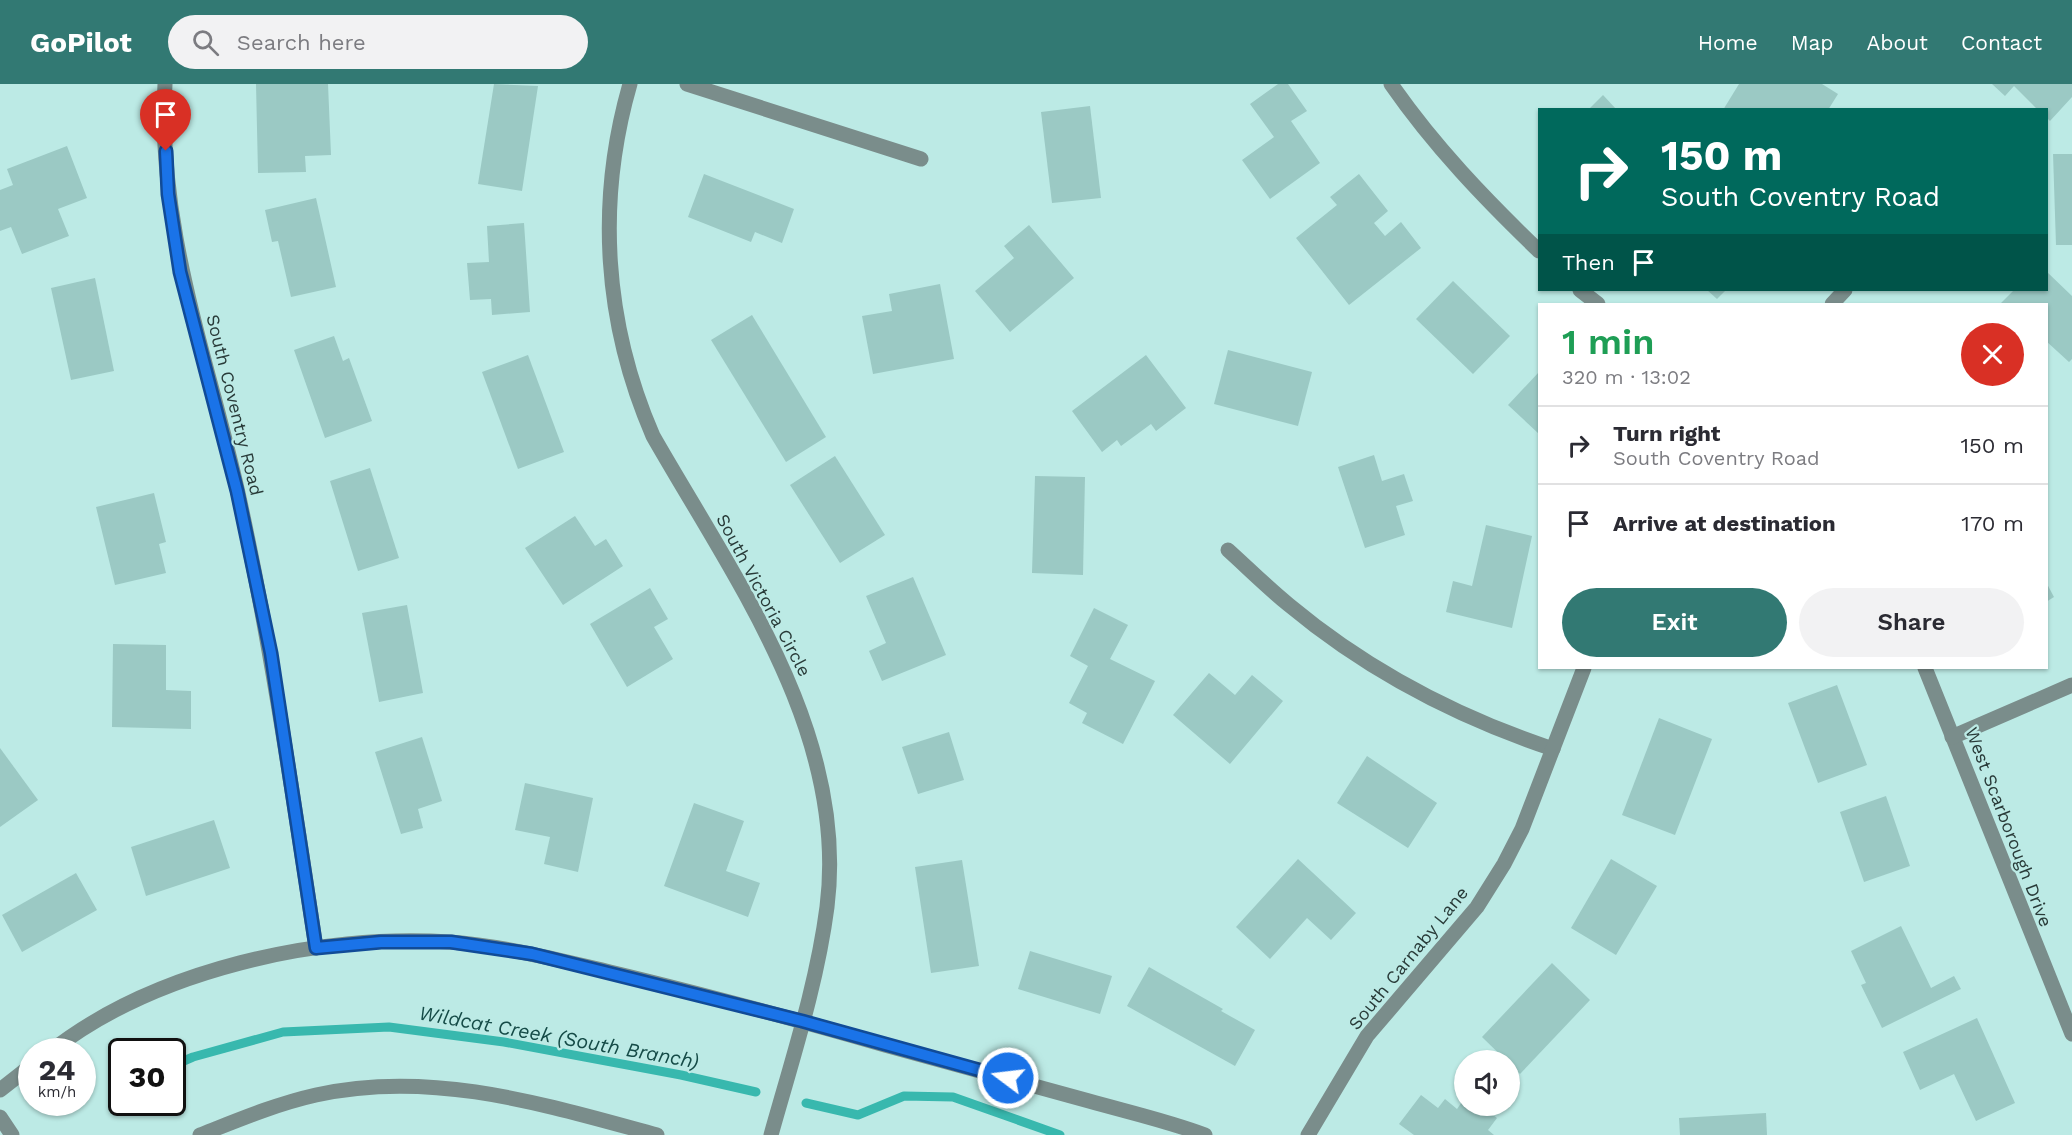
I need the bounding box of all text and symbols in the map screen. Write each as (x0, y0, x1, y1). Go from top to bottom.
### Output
search box (168, 15, 588, 69)
text: GoPilot (30, 26, 132, 59)
icon: search (189, 26, 222, 59)
text: Search here (237, 30, 366, 55)
text: Home (1698, 30, 1758, 55)
text: Map (1791, 30, 1834, 55)
text: About (1867, 30, 1928, 55)
text: Contact (1961, 30, 2042, 55)
pin (140, 89, 191, 151)
icon: arrive (149, 98, 182, 131)
text: 150 m (1661, 131, 1782, 180)
icon: right (1562, 132, 1640, 210)
text: South Coventry Road (1661, 181, 1940, 213)
icon: arrive (1627, 246, 1660, 279)
text: Then (1562, 250, 1615, 275)
street label: South Coventry Road (202, 312, 268, 498)
text: 1 min (1562, 321, 1654, 363)
button: close (1961, 323, 2024, 386)
text: 320 m · 13:02 (1562, 365, 1691, 389)
text: Turn right (1613, 421, 1720, 446)
icon: right (1562, 429, 1595, 462)
text: 150 m (1960, 433, 2024, 458)
text: South Coventry Road (1613, 446, 1820, 470)
icon: arrive (1562, 507, 1595, 540)
street label: South Victoria Circle (712, 510, 816, 680)
text: Arrive at destination (1613, 511, 1836, 536)
text: 170 m (1961, 511, 2024, 536)
button: Exit (1562, 588, 1787, 657)
button: Share (1799, 588, 2024, 657)
street label: West Scarborough Drive (1961, 724, 2057, 930)
street label: South Carnaby Lane (1344, 882, 1472, 1034)
water label: Wildcat Creek (South Branch) (417, 1001, 701, 1073)
speed limit sign: 30 (108, 1038, 186, 1116)
position arrow (976, 1046, 1040, 1110)
map controls (1454, 1050, 1520, 1116)
button: sound (1454, 1050, 1520, 1116)
text: 24 (39, 1052, 75, 1087)
text: km/h (38, 1083, 76, 1101)

